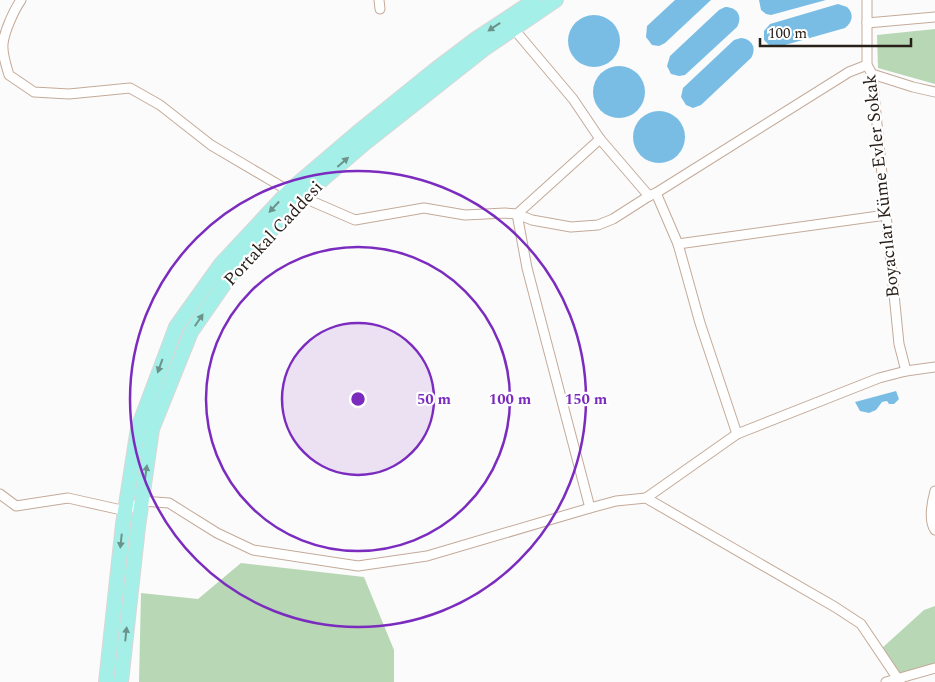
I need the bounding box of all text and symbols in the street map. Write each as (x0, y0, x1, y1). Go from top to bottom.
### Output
scale bar (760, 15, 911, 47)
one-way arrow (487, 22, 501, 32)
text: 100 m (768, 22, 807, 45)
street label: Boyacılar Küme Evler Sokak (856, 73, 907, 299)
one-way arrow (337, 156, 349, 168)
street label: Portakal Caddesi (217, 175, 329, 292)
one-way arrow (268, 201, 280, 213)
one-way arrow (195, 314, 204, 327)
one-way arrow (156, 359, 164, 374)
text: 50 m (417, 388, 452, 411)
text: 100 m (489, 388, 532, 411)
text: 150 m (565, 388, 608, 411)
centre of rings (349, 390, 367, 408)
one-way arrow (142, 464, 150, 480)
one-way arrow (117, 533, 125, 549)
one-way arrow (122, 625, 130, 641)

